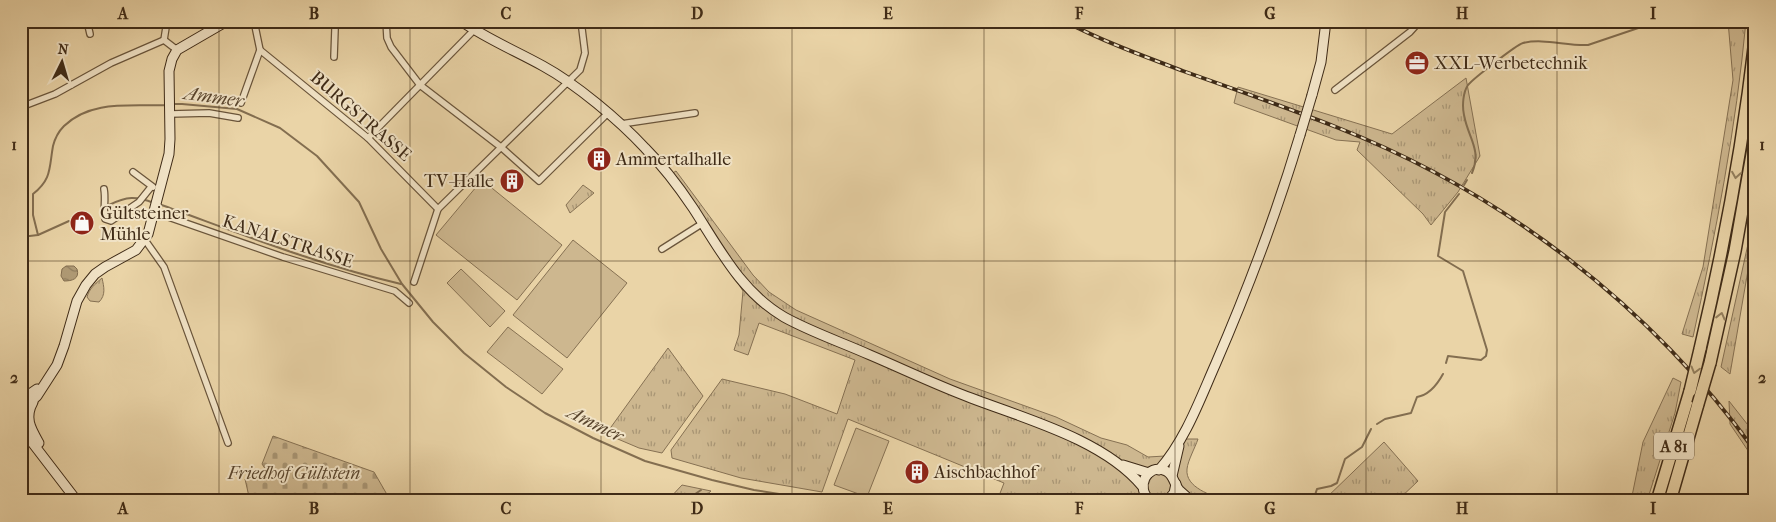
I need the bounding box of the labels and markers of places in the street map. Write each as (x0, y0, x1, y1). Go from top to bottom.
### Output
office icon: XXL-Werbetechnik (1404, 50, 1430, 76)
place label: XXL-Werbetechnik (1434, 53, 1588, 74)
building icon: Ammertalhalle (586, 146, 612, 172)
place label: Ammertalhalle (615, 149, 731, 170)
building icon: TV-Halle (499, 168, 525, 194)
place label: TV-Halle (424, 171, 494, 192)
place label: Gültsteiner Mühle (100, 203, 189, 245)
shop icon: Gültsteiner Mühle (69, 210, 95, 236)
building icon: Aischbachhof (904, 459, 930, 485)
place label: Aischbachhof (933, 462, 1040, 483)

